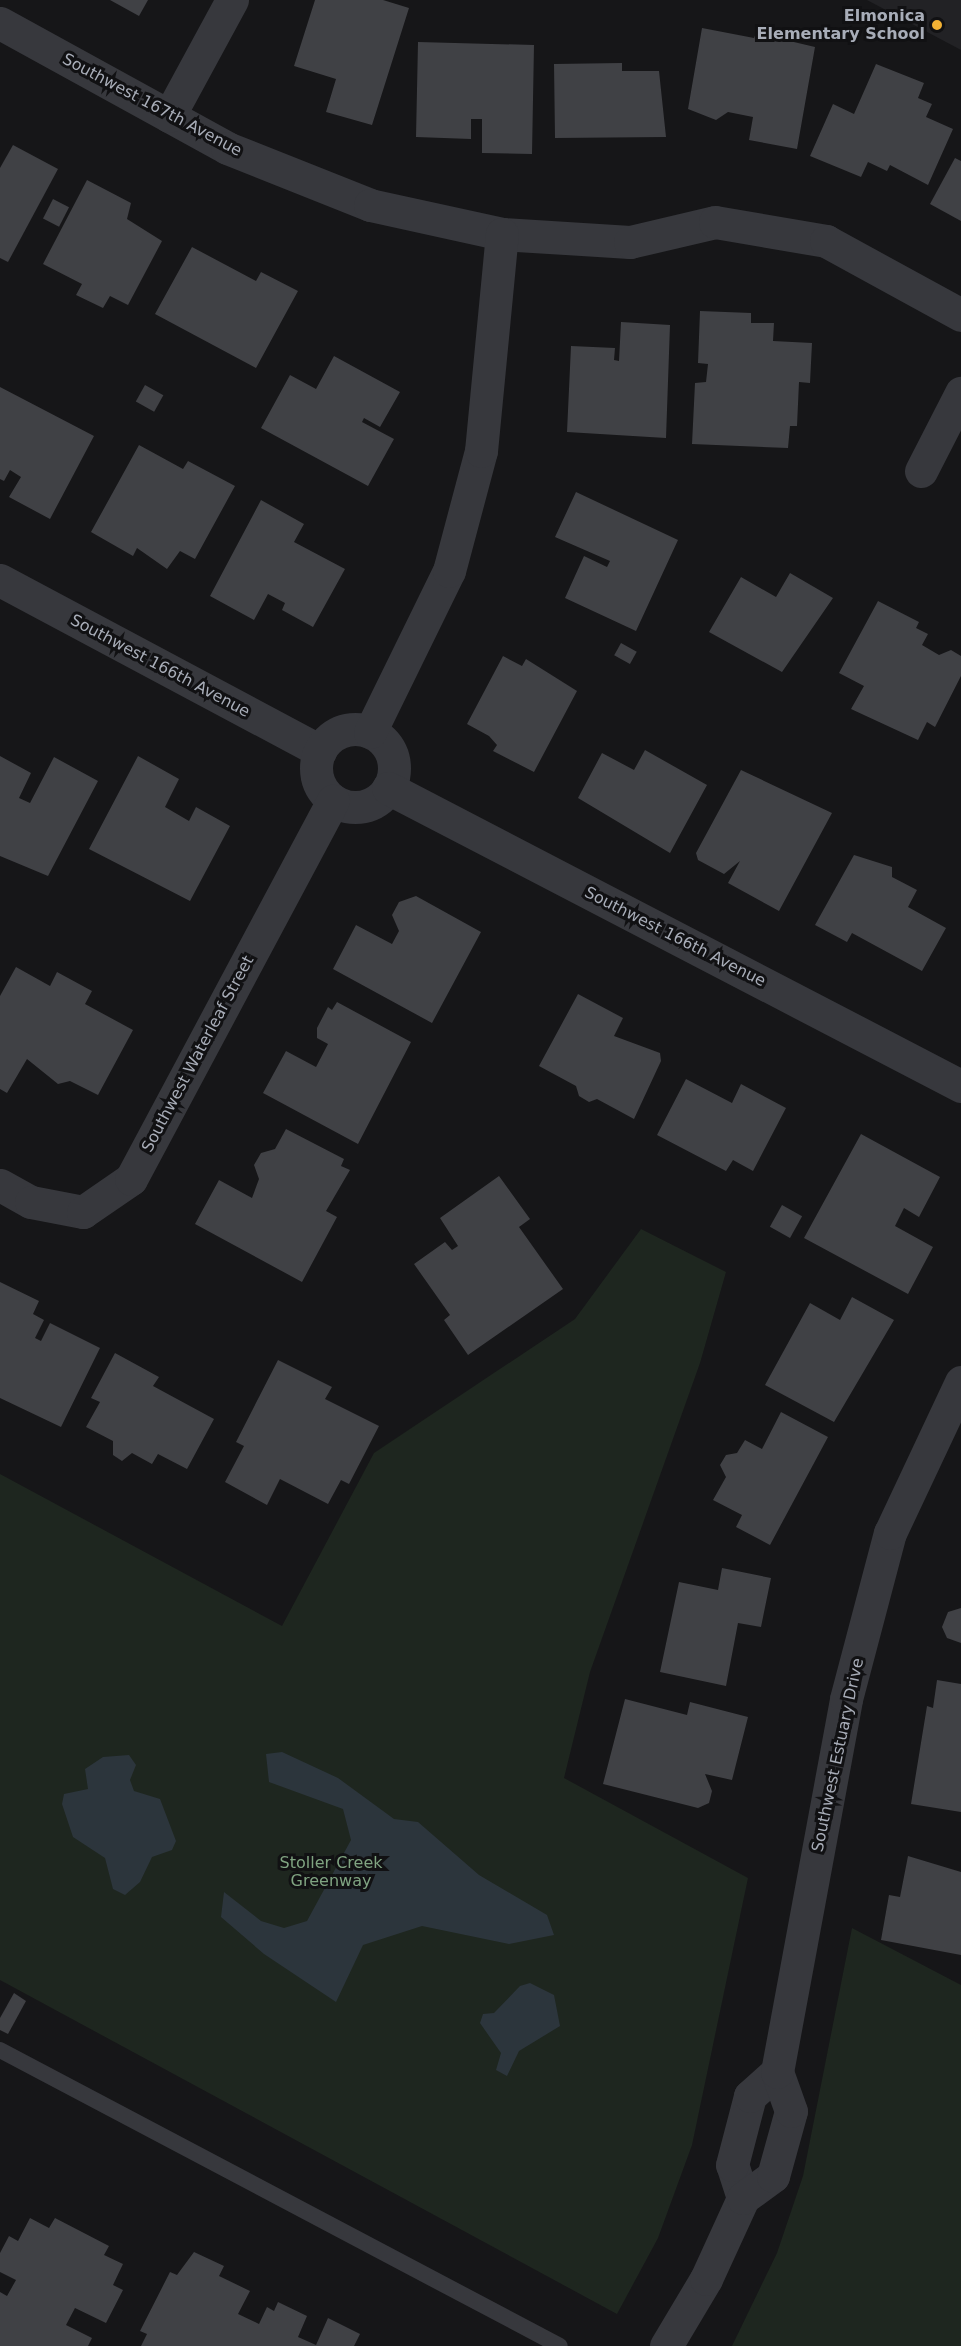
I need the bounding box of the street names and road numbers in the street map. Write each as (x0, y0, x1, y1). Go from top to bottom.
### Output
street label: Southwest 167th Avenue (59, 49, 245, 161)
street label: Southwest 166th Avenue (67, 610, 253, 722)
street label: Southwest 166th Avenue (581, 883, 769, 991)
street label: Southwest Waterleaf Street (138, 952, 258, 1156)
street label: Southwest Estuary Drive (808, 1656, 868, 1854)

